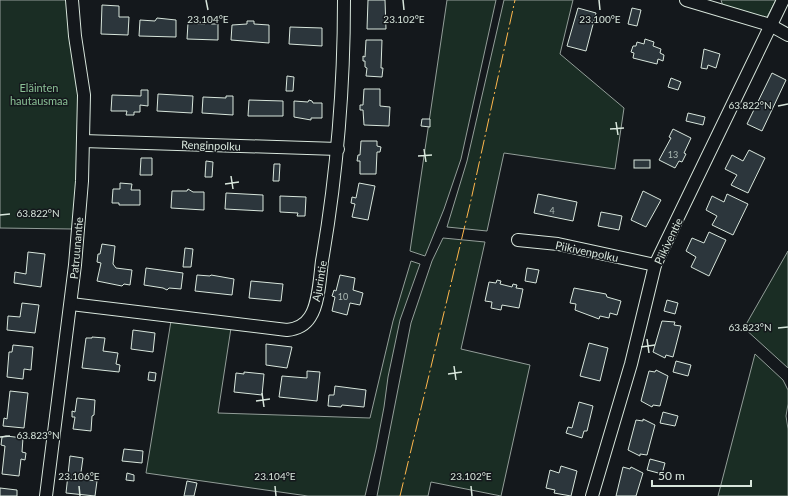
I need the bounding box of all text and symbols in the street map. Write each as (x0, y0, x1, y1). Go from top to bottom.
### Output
text: 23.104°E (187, 13, 229, 25)
text: 23.102°E (383, 13, 425, 25)
text: 23.100°E (579, 13, 621, 25)
park label: Eläinten hautausmaa (10, 81, 68, 107)
text: 63.822°N (728, 99, 772, 111)
street label: Renginpolku (181, 137, 241, 153)
house number: 13 (668, 149, 678, 160)
house number: 4 (549, 205, 555, 216)
text: 63.822°N (16, 207, 60, 219)
street label: Piikiventie (651, 215, 685, 266)
street label: Patruunantie (67, 216, 85, 280)
street label: Piikivenpolku (554, 238, 620, 264)
street label: Ajurintie (309, 259, 329, 303)
house number: 10 (338, 291, 348, 302)
text: 63.823°N (728, 321, 772, 333)
text: 63.823°N (16, 429, 60, 441)
scale bar (652, 462, 751, 488)
text: 50 m (658, 468, 685, 483)
text: 23.106°E (58, 470, 100, 482)
text: 23.104°E (254, 470, 296, 482)
text: 23.102°E (450, 470, 492, 482)

